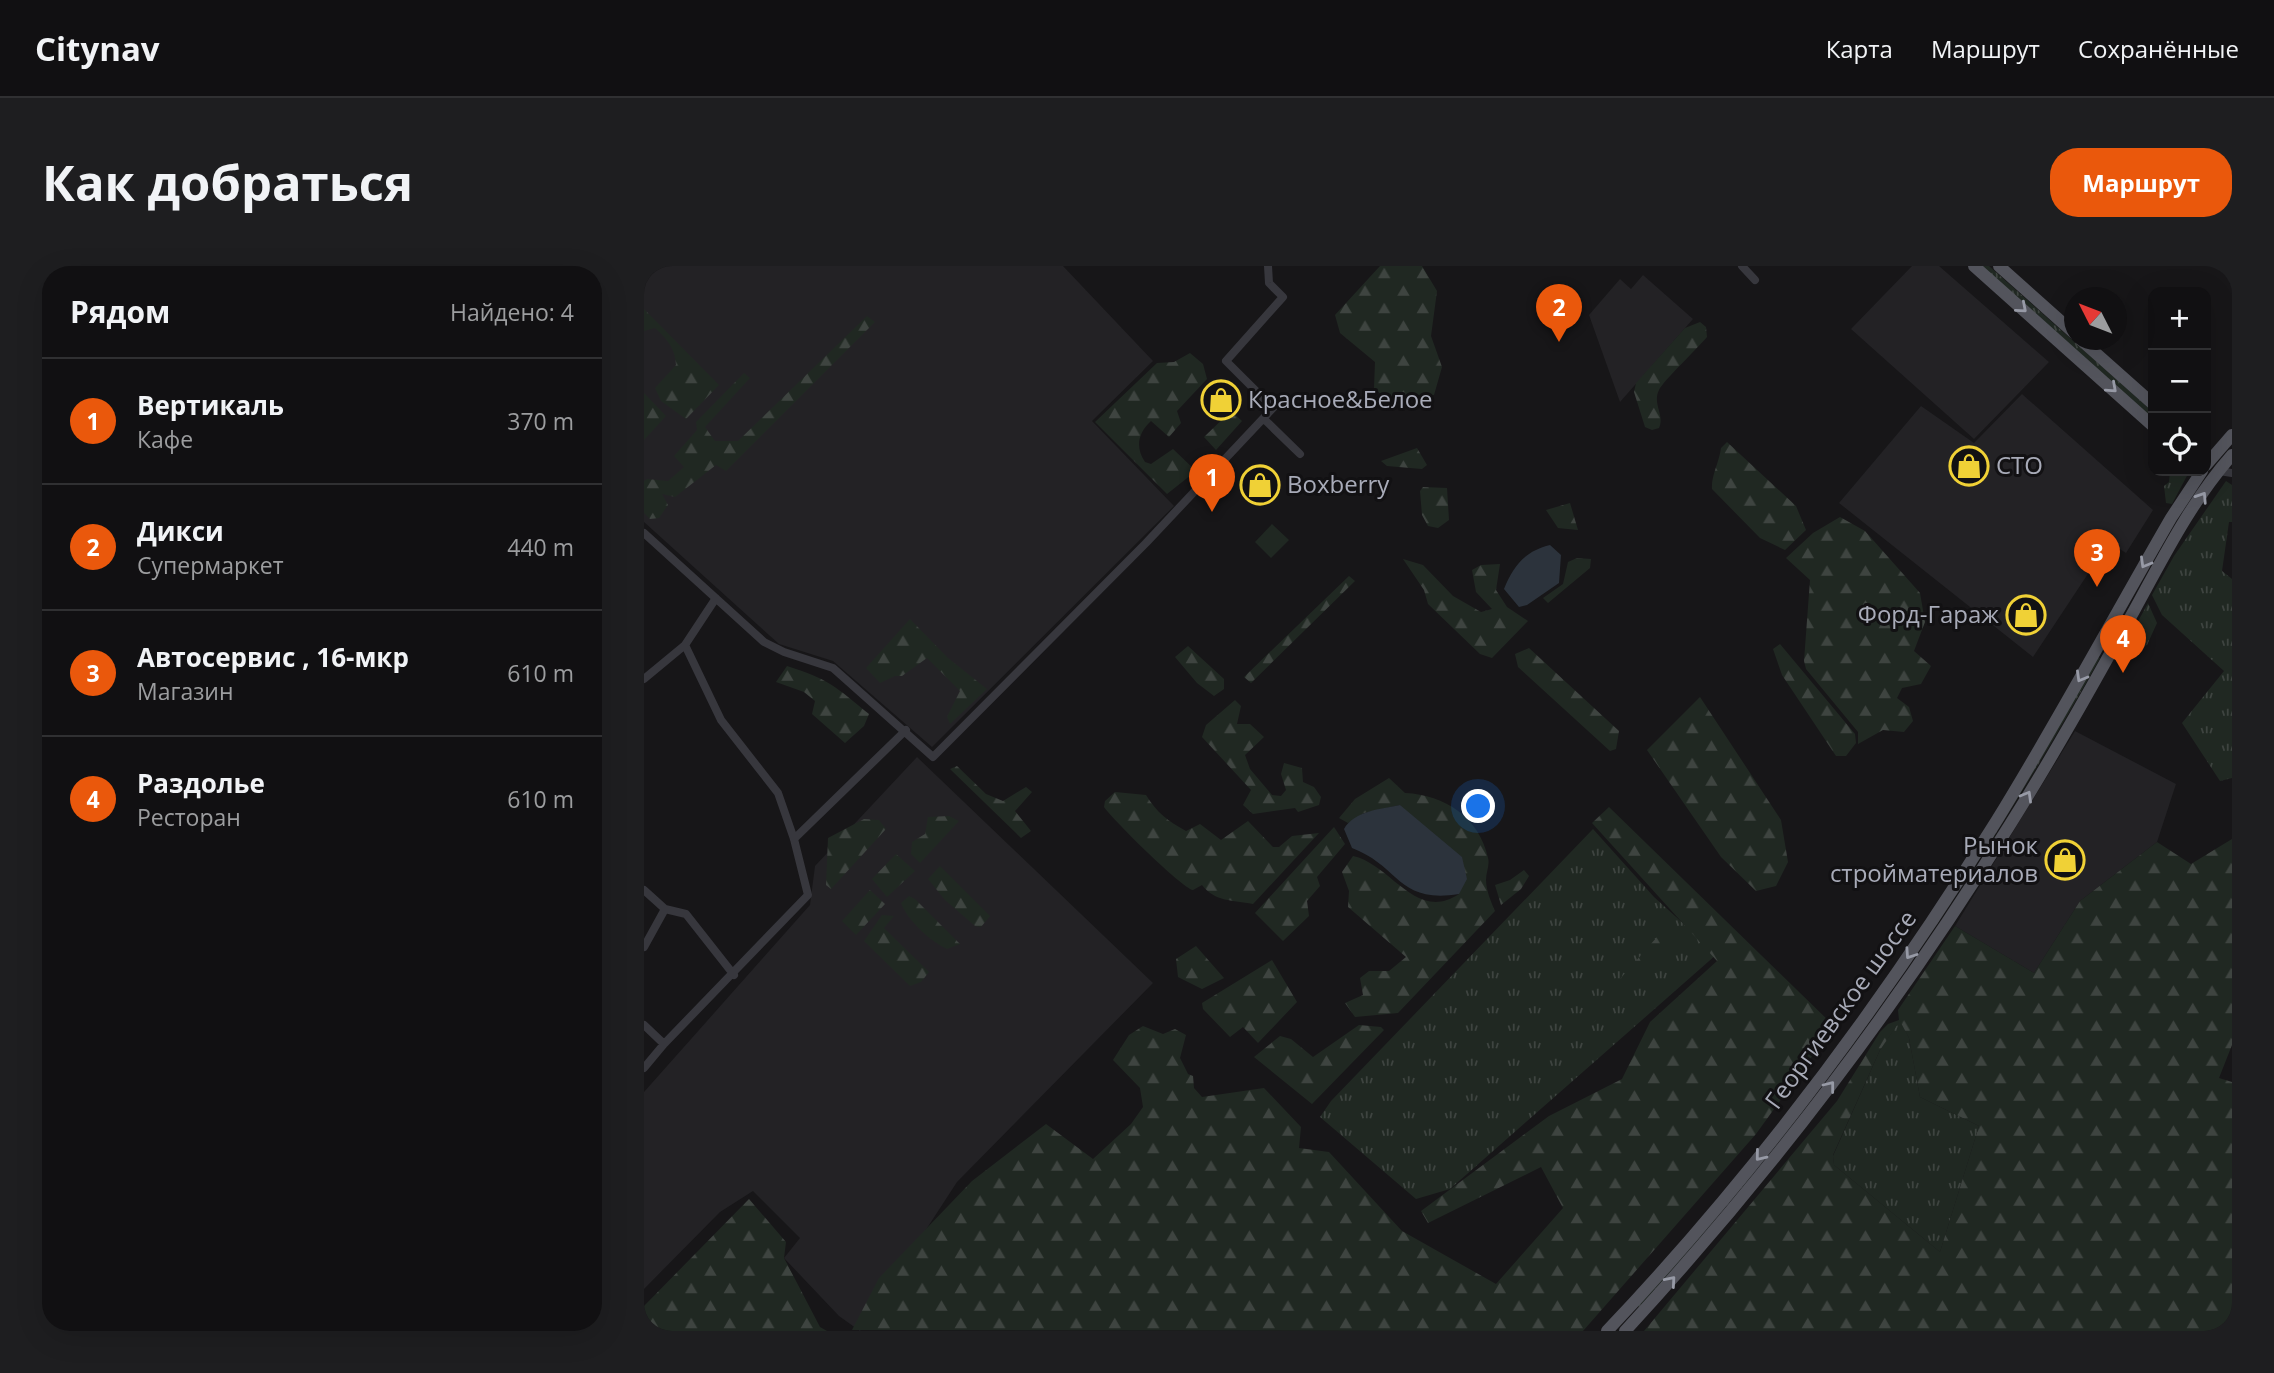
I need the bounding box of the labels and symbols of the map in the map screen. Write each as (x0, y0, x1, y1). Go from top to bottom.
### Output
pin: 2 (1536, 284, 1582, 342)
north arrow (2064, 287, 2127, 350)
one-way arrow (2014, 300, 2027, 312)
shop icon: Красное&Белое (1200, 379, 1242, 421)
one-way arrow (2103, 380, 2116, 392)
place label: Красное&Белое (1248, 382, 1433, 415)
shop icon: СТО (1948, 445, 1990, 487)
place label: СТО (1996, 448, 2043, 481)
pin: 1 (1189, 454, 1235, 512)
shop icon: Boxberry (1239, 464, 1281, 506)
place label: Boxberry (1287, 467, 1390, 500)
one-way arrow (2194, 491, 2207, 504)
pin: 3 (2074, 529, 2120, 587)
one-way arrow (2140, 555, 2153, 568)
shop icon: Форд-Гараж (2005, 594, 2047, 636)
place label: Форд-Гараж (1858, 597, 1999, 630)
pin: 4 (2100, 615, 2146, 673)
one-way arrow (2076, 669, 2089, 682)
your location (1461, 789, 1495, 823)
one-way arrow (2019, 791, 2032, 804)
place label: Рынок стройматериалов (1830, 828, 2039, 889)
shop icon: Рынок стройматериалов (2044, 839, 2086, 881)
street label: Георгиевское шоссе (1756, 903, 1923, 1115)
one-way arrow (1906, 946, 1918, 959)
one-way arrow (1822, 1081, 1835, 1093)
one-way arrow (1756, 1148, 1768, 1161)
one-way arrow (1663, 1276, 1675, 1289)

